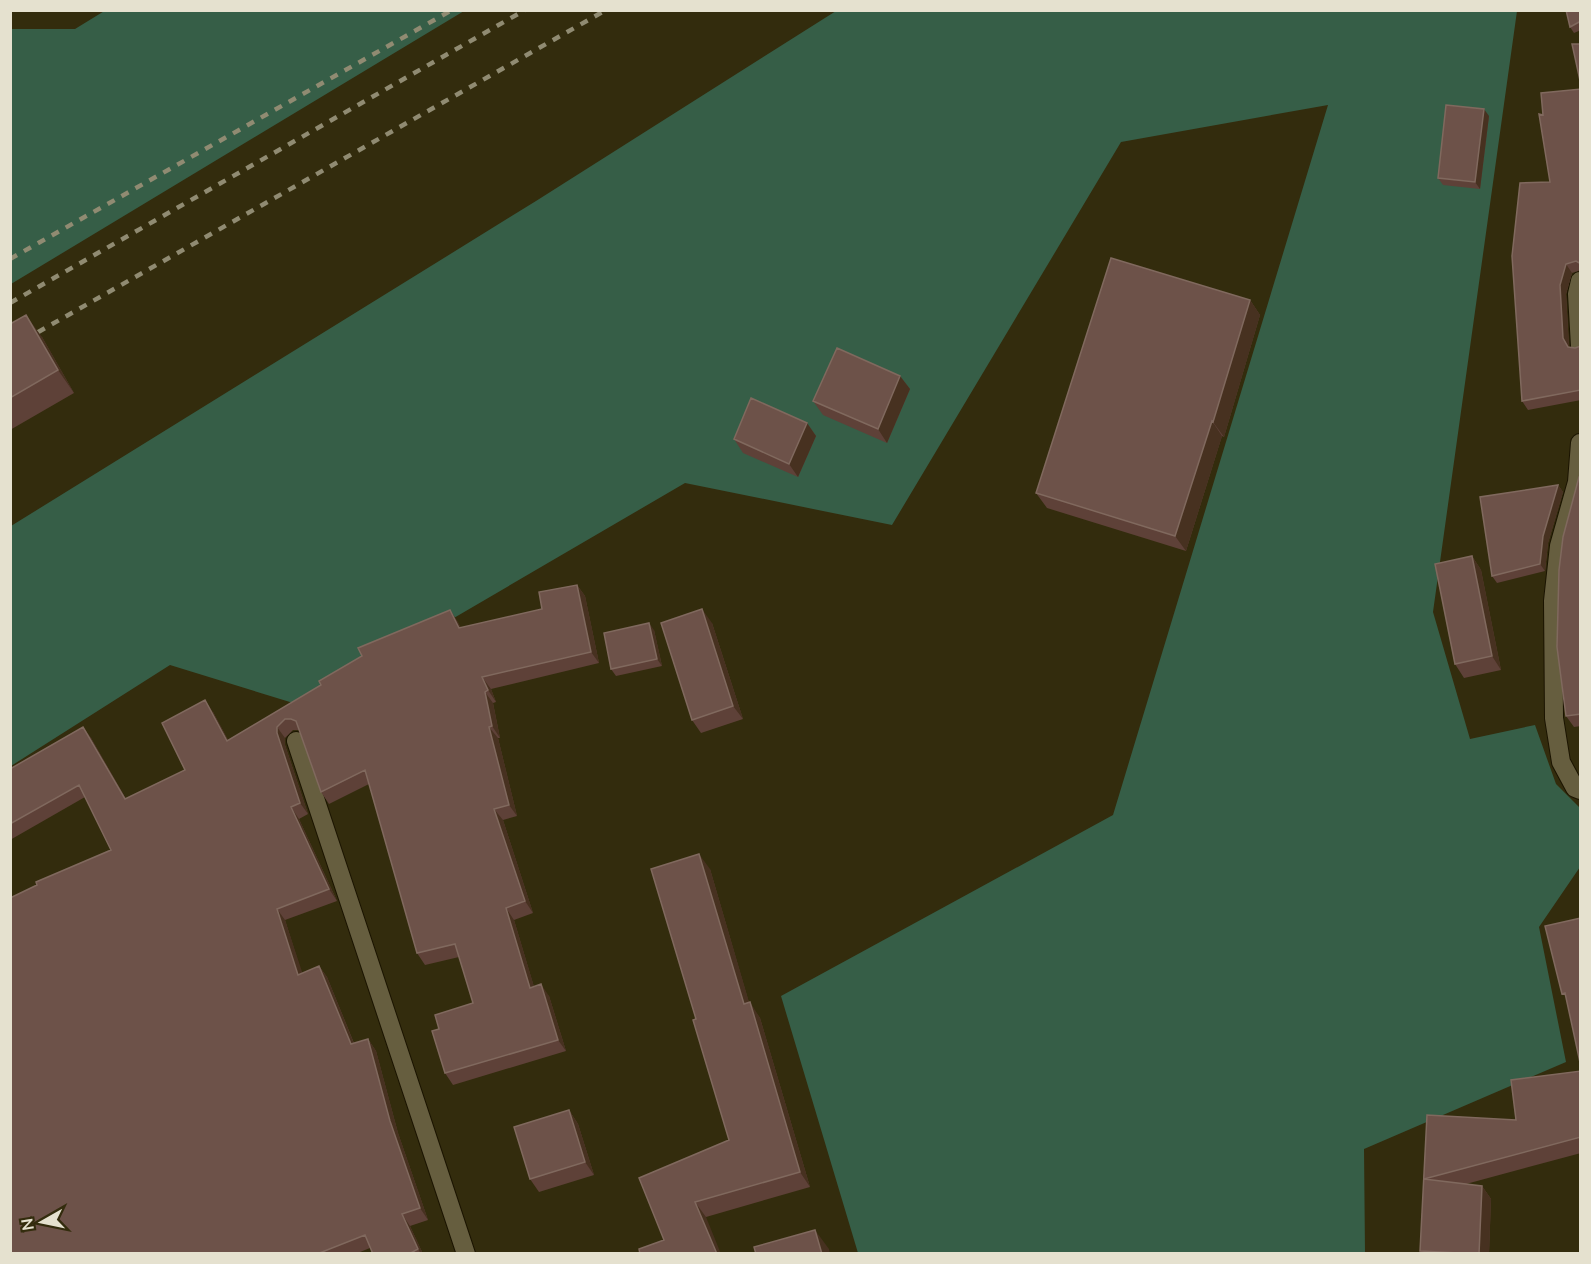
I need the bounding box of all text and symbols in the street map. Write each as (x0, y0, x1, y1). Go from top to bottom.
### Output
north arrow (12, 1192, 72, 1252)
text: N (16, 1217, 38, 1232)

